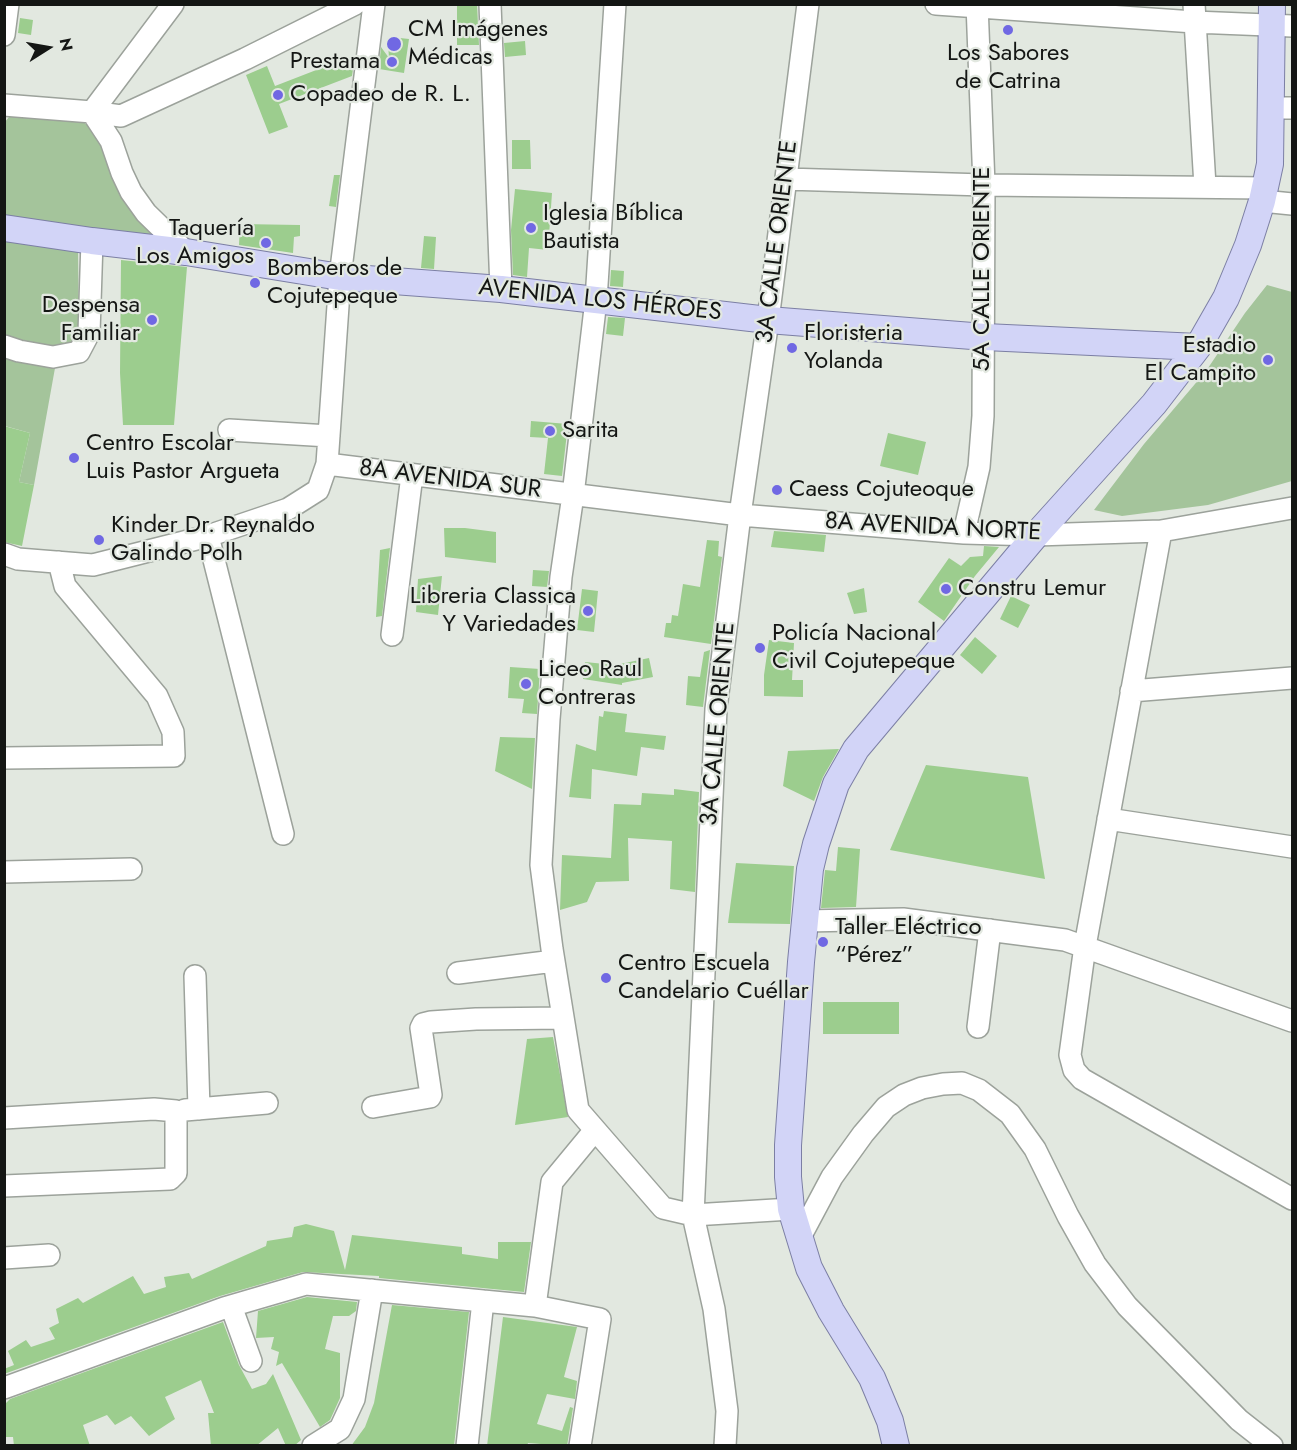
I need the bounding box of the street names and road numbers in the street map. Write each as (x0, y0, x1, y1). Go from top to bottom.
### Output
street label: 3A CALLE ORIENTE (751, 139, 805, 345)
street label: 5A CALLE ORIENTE (969, 167, 997, 371)
street label: AVENIDA LOS HÉROES (477, 274, 723, 328)
street label: 8A AVENIDA SUR (357, 455, 543, 505)
street label: 8A AVENIDA NORTE (824, 508, 1042, 548)
street label: 3A CALLE ORIENTE (696, 621, 742, 827)

